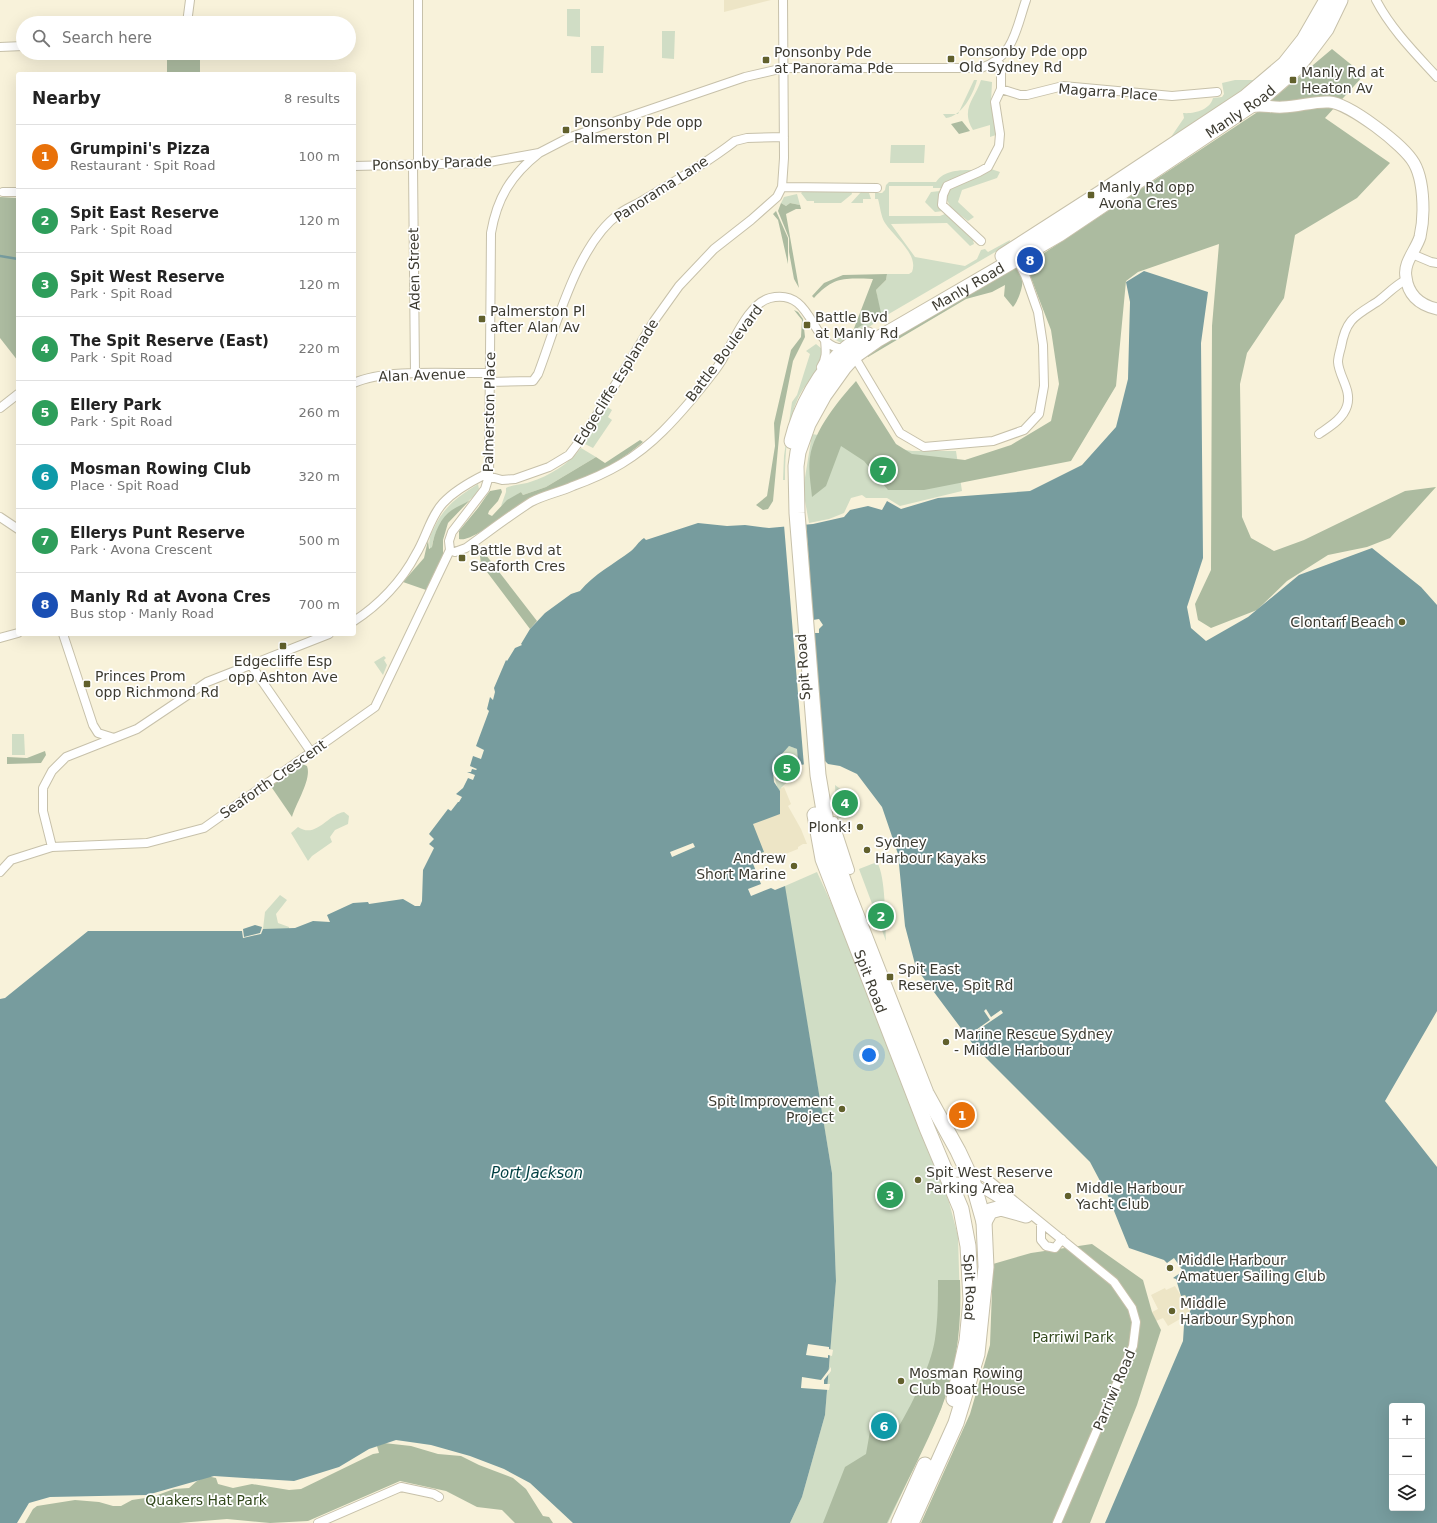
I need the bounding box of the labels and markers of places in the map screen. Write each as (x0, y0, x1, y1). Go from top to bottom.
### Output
place label: Ponsonby Pde opp Old Sydney Rd (959, 43, 1088, 75)
place label: Ponsonby Pde at Panorama Pde (774, 44, 893, 76)
marker: Ponsonby Pde opp Old Sydney Rd (946, 54, 956, 64)
marker: Ponsonby Pde at Panorama Pde (761, 55, 771, 65)
place label: Manly Rd at Heaton Av (1301, 64, 1385, 96)
marker: Manly Rd at Heaton Av (1288, 75, 1298, 85)
place label: Ponsonby Pde opp Palmerston Pl (574, 114, 703, 146)
marker: Ponsonby Pde opp Palmerston Pl (561, 125, 571, 135)
place label: Manly Rd opp Avona Cres (1099, 179, 1195, 211)
marker: Manly Rd opp Avona Cres (1086, 190, 1096, 200)
pin: 8 (1017, 245, 1043, 275)
place label: Palmerston Pl after Alan Av (490, 303, 585, 335)
place label: Battle Bvd at Manly Rd (815, 309, 898, 341)
marker: Palmerston Pl after Alan Av (477, 314, 487, 324)
marker: Battle Bvd at Manly Rd (802, 320, 812, 330)
pin: 7 (870, 455, 896, 485)
place label: Battle Bvd at Seaforth Cres (470, 542, 565, 574)
marker: Battle Bvd at Seaforth Cres (457, 553, 467, 563)
place label: Clontarf Beach (1290, 614, 1394, 630)
marker: Clontarf Beach (1397, 617, 1407, 627)
marker: Edgecliffe Esp opp Ashton Ave (278, 641, 288, 651)
place label: Edgecliffe Esp opp Ashton Ave (228, 653, 338, 685)
place label: Princes Prom opp Richmond Rd (95, 668, 219, 700)
marker: Princes Prom opp Richmond Rd (82, 679, 92, 689)
pin: 5 (774, 753, 800, 783)
pin: 4 (832, 788, 858, 818)
place label: Plonk! (809, 819, 852, 835)
marker: Plonk! (855, 822, 865, 832)
place label: Sydney Harbour Kayaks (875, 834, 986, 866)
marker: Sydney Harbour Kayaks (862, 845, 872, 855)
place label: Andrew Short Marine (696, 850, 786, 882)
marker: Andrew Short Marine (789, 861, 799, 871)
pin: 2 (868, 901, 894, 931)
place label: Spit East Reserve, Spit Rd (898, 961, 1013, 993)
marker: Spit East Reserve, Spit Rd (885, 972, 895, 982)
place label: Marine Rescue Sydney - Middle Harbour (954, 1026, 1113, 1058)
marker: Marine Rescue Sydney - Middle Harbour (941, 1037, 951, 1047)
place label: Spit Improvement Project (708, 1093, 835, 1125)
pin: 1 (949, 1100, 975, 1130)
marker: Spit Improvement Project (837, 1104, 847, 1114)
place label: Spit West Reserve Parking Area (926, 1164, 1053, 1196)
marker: Spit West Reserve Parking Area (913, 1175, 923, 1185)
pin: 3 (877, 1180, 903, 1210)
place label: Middle Harbour Yacht Club (1075, 1180, 1184, 1212)
marker: Middle Harbour Yacht Club (1063, 1191, 1073, 1201)
place label: Middle Harbour Amatuer Sailing Club (1178, 1252, 1326, 1284)
marker: Middle Harbour Amatuer Sailing Club (1165, 1263, 1175, 1273)
place label: Middle Harbour Syphon (1180, 1295, 1294, 1327)
marker: Middle Harbour Syphon (1167, 1306, 1177, 1316)
place label: Mosman Rowing Club Boat House (909, 1365, 1025, 1397)
marker: Mosman Rowing Club Boat House (896, 1376, 906, 1386)
pin: 6 (871, 1411, 897, 1441)

